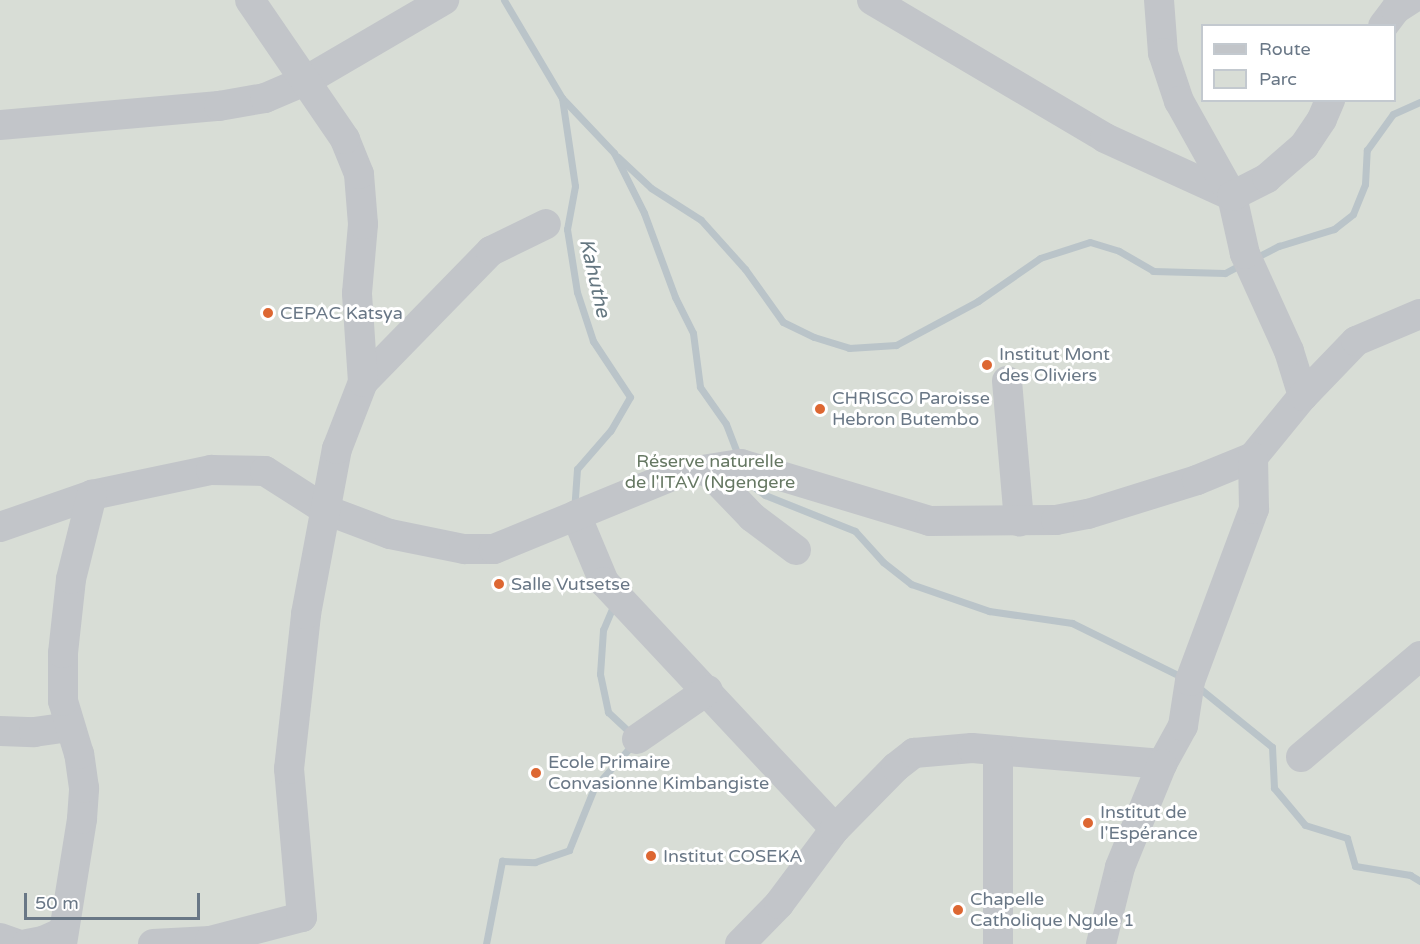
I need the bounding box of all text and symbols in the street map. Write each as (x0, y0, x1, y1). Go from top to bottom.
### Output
legend (1201, 24, 1396, 102)
text: Route (1259, 38, 1311, 60)
text: Parc (1259, 68, 1297, 90)
water label: Kahuthe (573, 236, 615, 320)
place label: CEPAC Katsya (280, 302, 403, 324)
marker: CEPAC Katsya (261, 306, 275, 320)
place label: Institut Mont des Oliviers (999, 344, 1110, 386)
marker: Institut Mont des Oliviers (980, 358, 994, 372)
place label: CHRISCO Paroisse Hebron Butembo (832, 388, 990, 430)
marker: CHRISCO Paroisse Hebron Butembo (813, 402, 827, 416)
park label: Réserve naturelle de l'ITAV (Ngengere (625, 451, 795, 494)
place label: Salle Vutsetse (511, 573, 630, 595)
marker: Salle Vutsetse (492, 577, 506, 591)
place label: Ecole Primaire Convasionne Kimbangiste (548, 752, 769, 795)
marker: Ecole Primaire Convasionne Kimbangiste (529, 766, 543, 780)
place label: Institut de l'Espérance (1100, 802, 1198, 844)
marker: Institut de l'Espérance (1081, 816, 1095, 830)
place label: Institut COSEKA (663, 845, 803, 867)
marker: Institut COSEKA (644, 849, 658, 863)
scale bar (27, 881, 202, 919)
place label: Chapelle Catholique Ngule 1 (970, 889, 1135, 932)
text: 50 m (35, 892, 79, 914)
marker: Chapelle Catholique Ngule 1 (951, 903, 965, 917)

